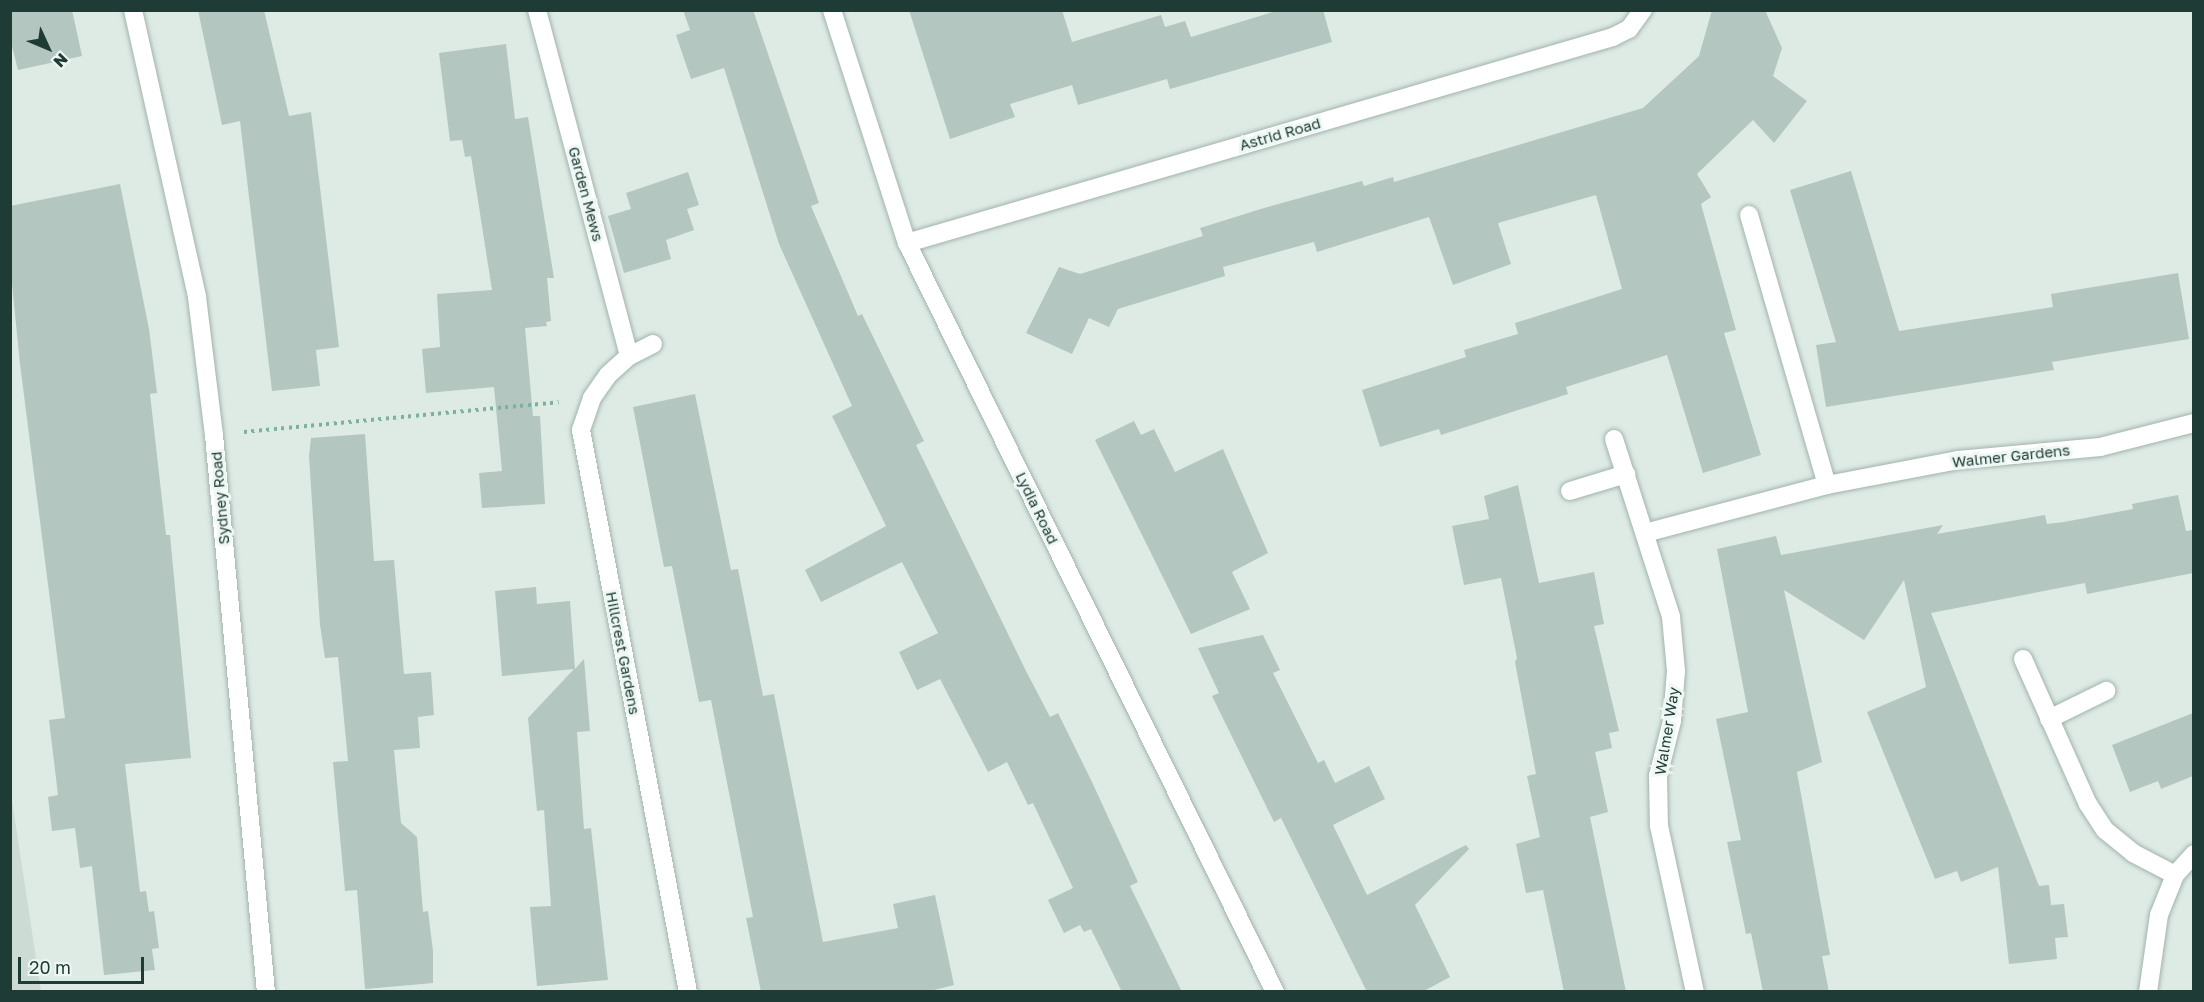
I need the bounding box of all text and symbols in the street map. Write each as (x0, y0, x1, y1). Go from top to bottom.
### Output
north arrow (18, 18, 78, 78)
text: N (50, 49, 72, 72)
street label: Astrid Road (1237, 114, 1323, 154)
street label: Garden Mews (565, 145, 607, 243)
street label: Walmer Gardens (1951, 441, 2071, 471)
street label: Sydney Road (207, 451, 233, 545)
street label: Lydia Road (1012, 469, 1062, 547)
street label: Hillcrest Gardens (602, 590, 644, 716)
street label: Walmer Way (1651, 686, 1683, 776)
scale bar (21, 945, 147, 983)
text: 20 m (29, 956, 71, 978)

